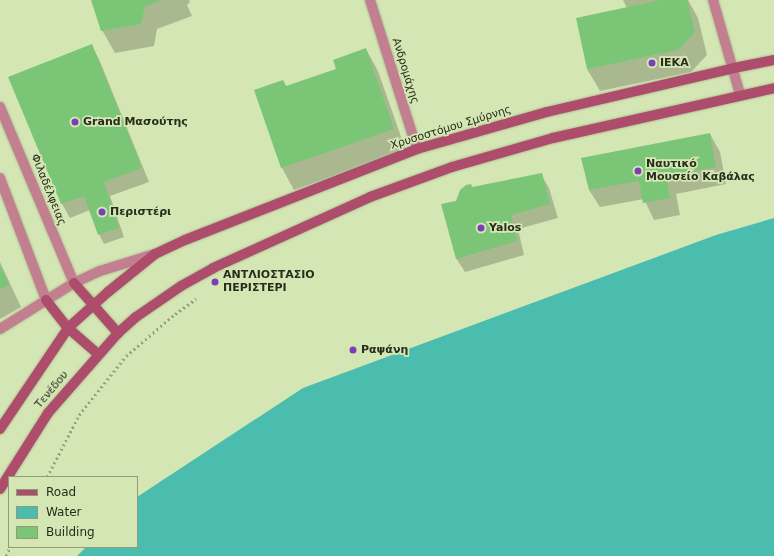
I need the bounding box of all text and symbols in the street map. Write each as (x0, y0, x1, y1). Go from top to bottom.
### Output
street label: Ανδρομάχης (389, 36, 421, 106)
place label: ΙΕΚΑ (660, 56, 689, 70)
marker: ΙΕΚΑ (647, 58, 657, 68)
street label: Χρυσοστόμου Σμύρνης (389, 103, 513, 153)
place label: Grand Μασούτης (83, 115, 188, 129)
marker: Grand Μασούτης (70, 117, 80, 127)
street label: Φιλαδέλφειας (28, 152, 68, 228)
place label: Ναυτικό Μουσείο Καβάλας (646, 158, 755, 184)
marker: Ναυτικό Μουσείο Καβάλας (633, 166, 643, 176)
place label: Περιστέρι (110, 205, 171, 219)
marker: Περιστέρι (97, 207, 107, 217)
place label: Yalos (489, 221, 521, 235)
marker: Yalos (476, 223, 486, 233)
place label: ΑΝΤΛΙΟΣΤΑΣΙΟ ΠΕΡΙΣΤΕΡΙ (223, 269, 315, 295)
marker: ΑΝΤΛΙΟΣΤΑΣΙΟ ΠΕΡΙΣΤΕΡΙ (210, 277, 220, 287)
place label: Ραψάνη (361, 343, 408, 357)
marker: Ραψάνη (348, 345, 358, 355)
street label: Τενέδου (33, 369, 71, 411)
legend (8, 476, 138, 548)
text: Road (46, 485, 76, 499)
text: Water (46, 505, 81, 519)
text: Building (46, 525, 95, 539)

